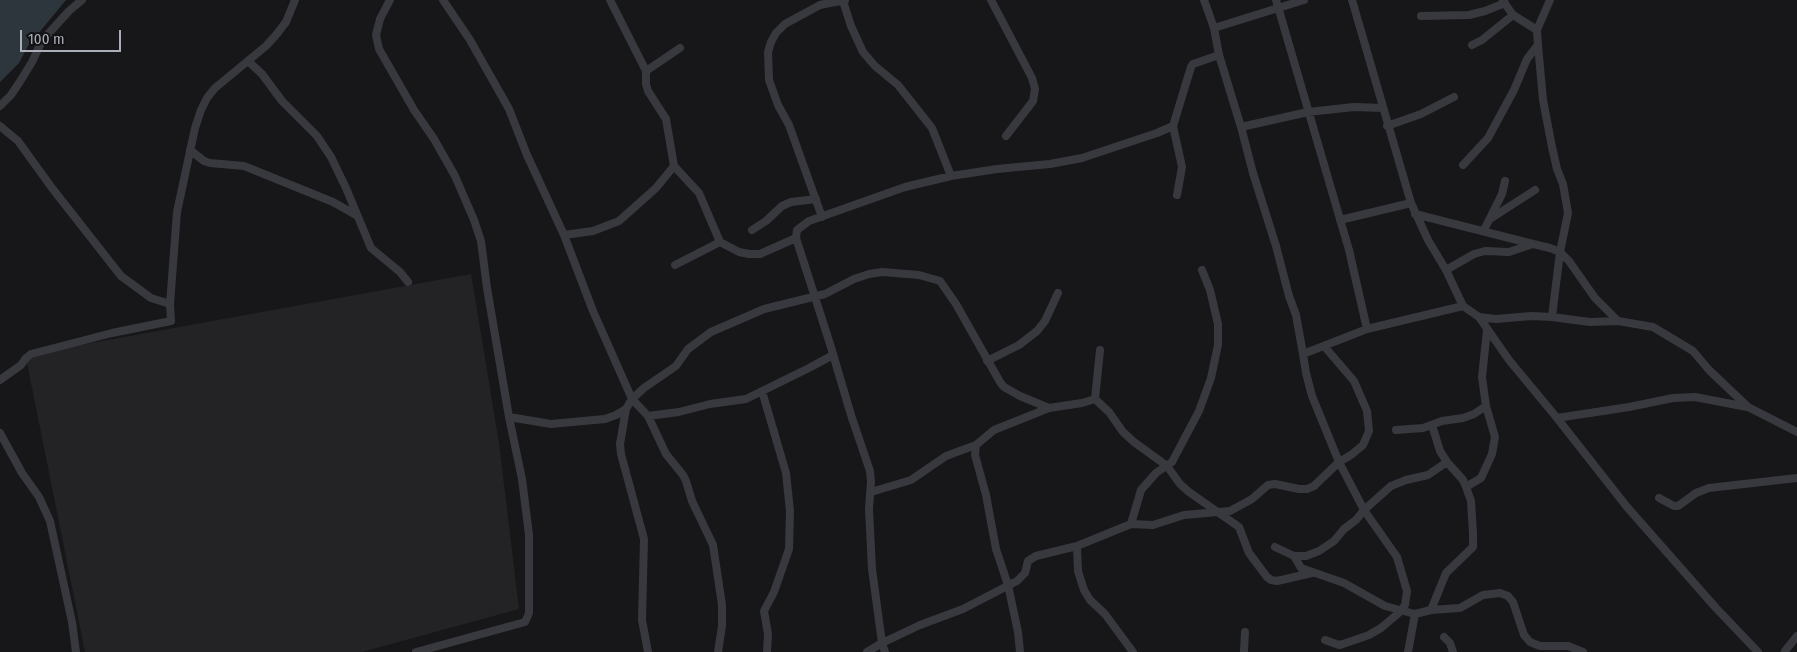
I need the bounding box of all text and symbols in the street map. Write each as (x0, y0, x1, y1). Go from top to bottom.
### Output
scale bar (22, 20, 124, 52)
text: 100 m (28, 30, 65, 48)

